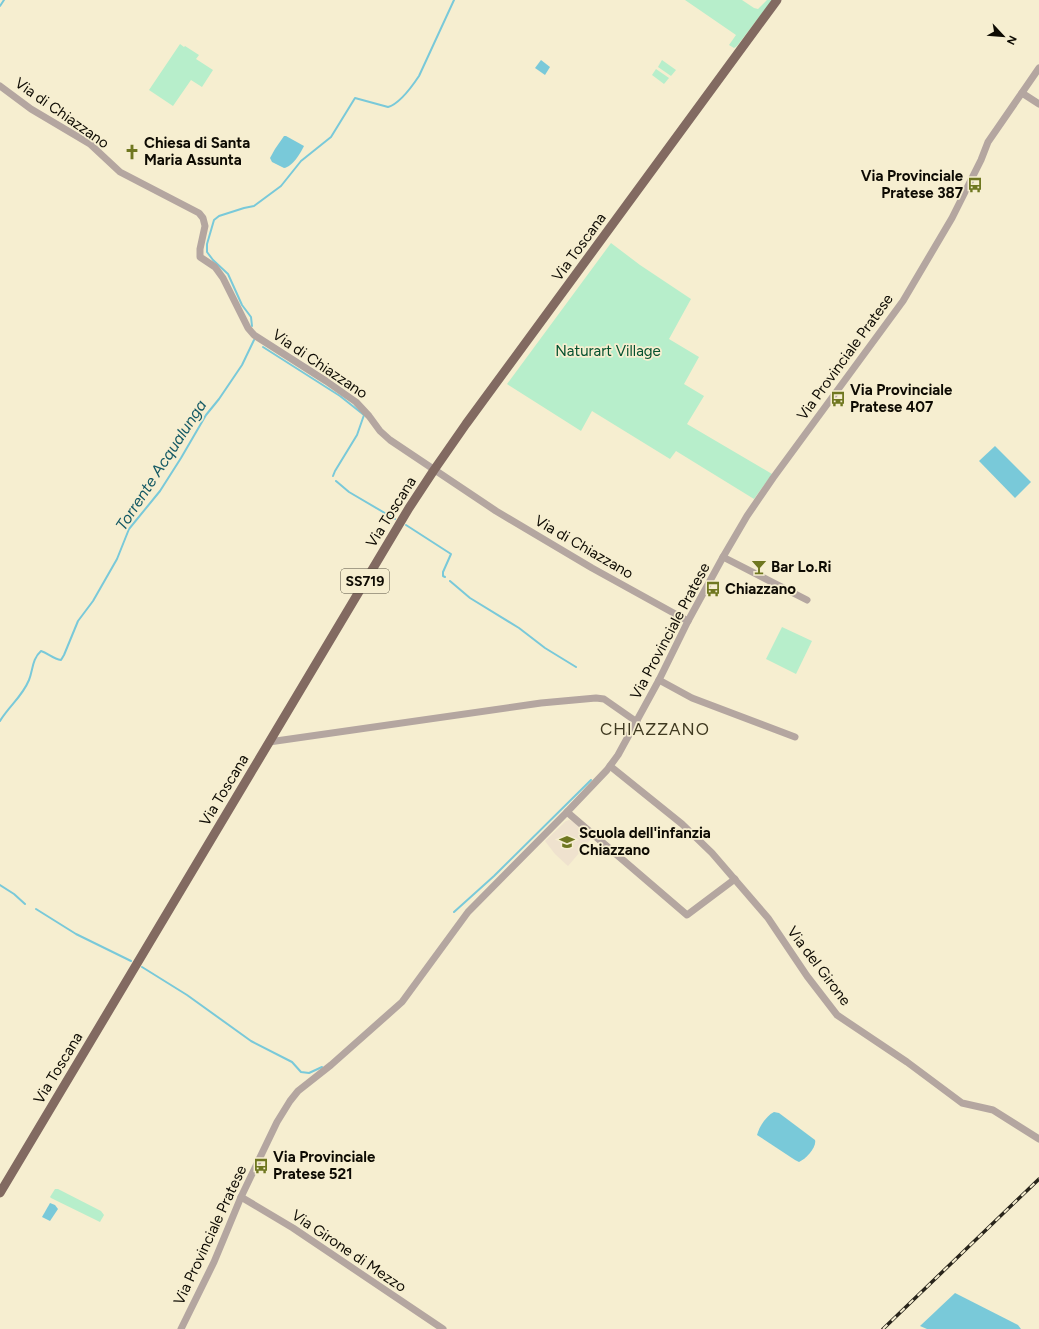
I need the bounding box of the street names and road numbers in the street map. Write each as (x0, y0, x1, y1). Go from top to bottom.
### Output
street label: Via di Chiazzano (11, 74, 113, 152)
street label: Via Toscana (548, 209, 610, 285)
street label: Via Provinciale Pratese (793, 290, 897, 424)
street label: Via di Chiazzano (269, 326, 371, 403)
street label: Via Toscana (362, 473, 420, 551)
street label: Via di Chiazzano (531, 511, 637, 583)
street label: Via Provinciale Pratese (626, 560, 714, 702)
road number: SS719 (341, 569, 389, 593)
street label: Via Toscana (196, 751, 252, 829)
street label: Via del Girone (783, 923, 855, 1009)
street label: Via Toscana (30, 1029, 86, 1107)
street label: Via Provinciale Pratese (170, 1162, 250, 1308)
street label: Via Girone di Mezzo (288, 1206, 410, 1296)

